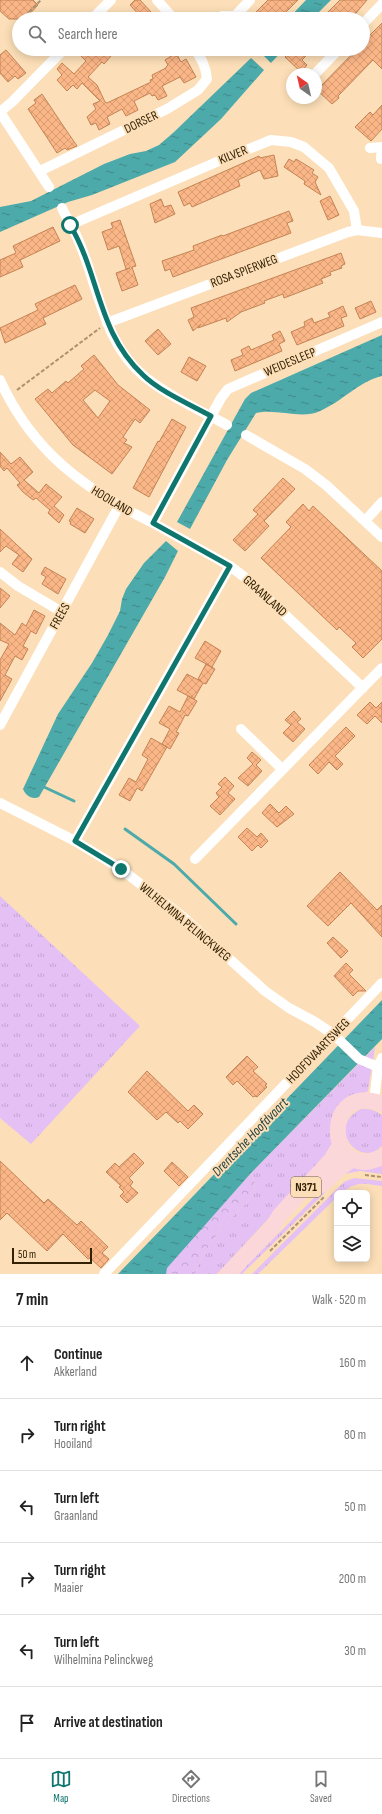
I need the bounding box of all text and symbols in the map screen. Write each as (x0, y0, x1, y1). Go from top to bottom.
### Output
search box (12, 12, 370, 56)
icon: search (26, 23, 48, 45)
text: Search here (58, 25, 118, 44)
north arrow (286, 68, 322, 104)
street label: DORSER (121, 107, 161, 137)
street label: KILVER (216, 142, 250, 168)
route start (61, 216, 79, 234)
street label: ROSA SPIERWEG (208, 251, 280, 291)
street label: WEIDESLEEP (262, 344, 319, 380)
street label: HOOILAND (88, 482, 136, 520)
street label: GRAANLAND (240, 572, 290, 620)
street label: FREES (46, 600, 74, 632)
route end (112, 860, 130, 878)
street label: WILHELMINA PELINCKWEG (136, 879, 234, 965)
street label: HOOFDVAARTSWEG (283, 1015, 353, 1087)
water label: Drentsche Hoofdvaart (208, 1094, 292, 1180)
road number: N371 (291, 1177, 321, 1197)
map controls (334, 1190, 370, 1262)
button: locate (334, 1190, 370, 1226)
button: layers (334, 1226, 370, 1262)
scale bar (12, 1246, 92, 1265)
text: 50 m (18, 1248, 36, 1261)
text: 7 min (16, 1290, 48, 1310)
text: Walk · 520 m (312, 1292, 366, 1308)
text: Continue (54, 1345, 103, 1364)
icon: ahead (16, 1352, 38, 1374)
text: 160 m (340, 1355, 366, 1371)
text: Akkerland (54, 1364, 97, 1380)
text: Turn right (54, 1417, 106, 1436)
icon: right (16, 1424, 38, 1446)
text: 80 m (344, 1427, 366, 1443)
text: Hooiland (54, 1436, 92, 1452)
text: Turn left (54, 1489, 99, 1508)
icon: left (16, 1496, 38, 1518)
text: 50 m (345, 1499, 366, 1515)
text: Graanland (54, 1508, 98, 1524)
text: Turn right (54, 1561, 106, 1580)
icon: right (16, 1568, 38, 1590)
text: 200 m (339, 1571, 366, 1587)
text: Maaier (54, 1580, 83, 1596)
text: Turn left (54, 1633, 99, 1652)
icon: left (16, 1640, 38, 1662)
text: 30 m (344, 1643, 366, 1659)
text: Wilhelmina Pelinckweg (54, 1652, 153, 1668)
icon: arrive (16, 1712, 38, 1734)
text: Arrive at destination (54, 1713, 163, 1732)
tab: Map (50, 1768, 72, 1805)
tab: Directions (172, 1768, 210, 1805)
tab: Saved (310, 1768, 332, 1805)

